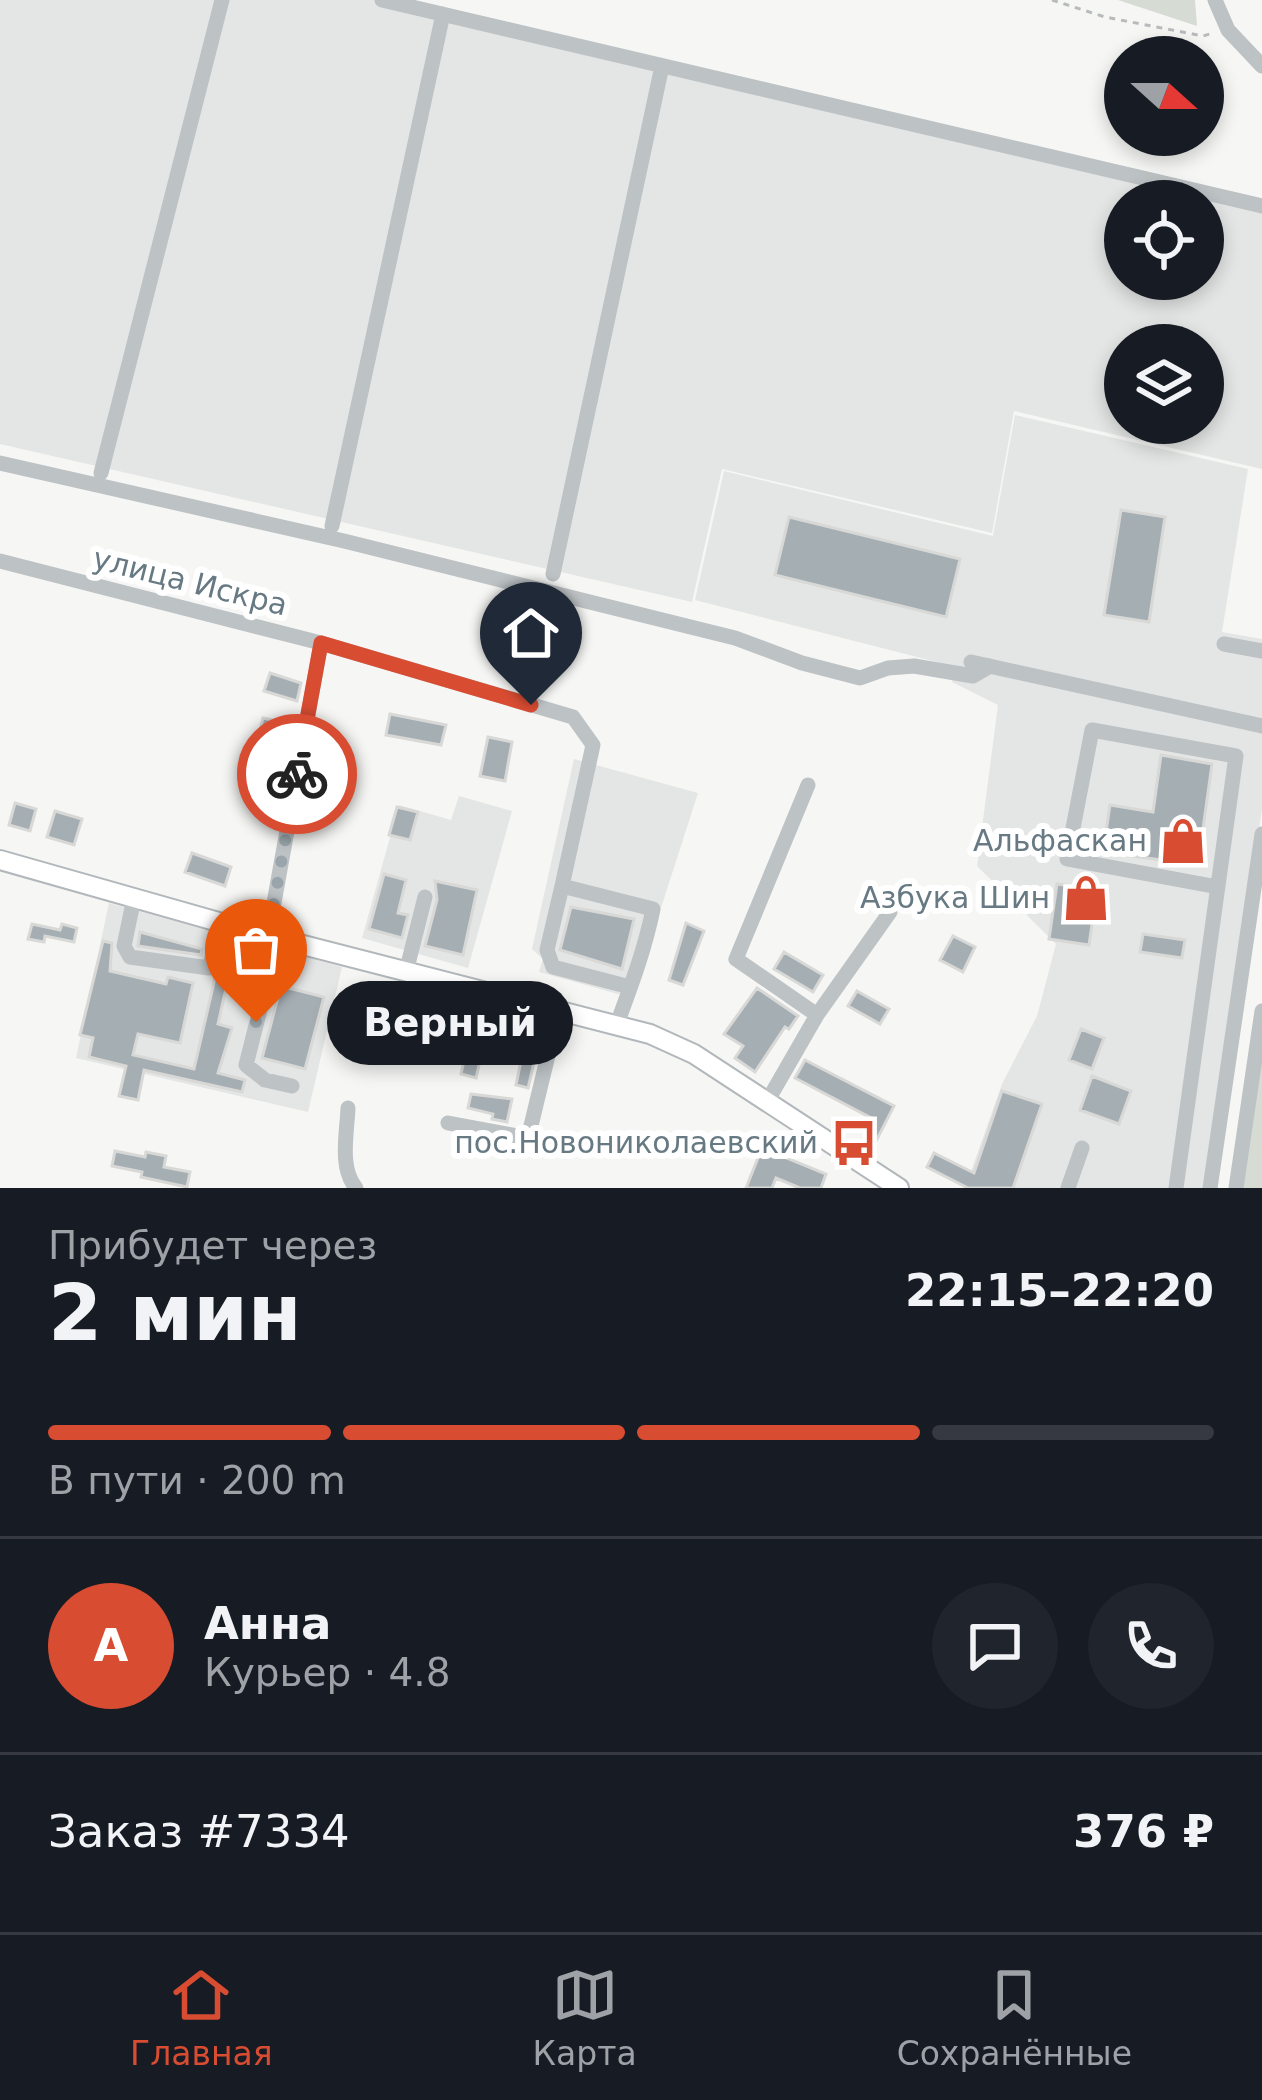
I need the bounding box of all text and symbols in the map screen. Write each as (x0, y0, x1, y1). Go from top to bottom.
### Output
north arrow (1104, 36, 1224, 156)
map controls (1104, 36, 1224, 444)
button: locate (1104, 180, 1224, 300)
button: layers (1104, 324, 1224, 444)
street label: улица Искра (89, 540, 291, 623)
pin (480, 582, 582, 705)
icon: home (498, 600, 564, 666)
courier (237, 714, 357, 834)
icon: bike (264, 741, 330, 807)
shop icon: Альфаскан (1158, 816, 1208, 866)
place label: Альфаскан (973, 823, 1147, 858)
shop icon: Азбука Шин (1061, 873, 1111, 923)
place label: Азбука Шин (860, 880, 1050, 915)
pin (205, 899, 307, 1022)
icon: bag (223, 917, 289, 983)
callout: Верный (328, 980, 574, 1064)
text: Верный (363, 1000, 537, 1045)
bus stop icon: пос.Новониколаевский (829, 1118, 879, 1168)
place label: пос.Новониколаевский (454, 1125, 818, 1160)
text: Прибудет через (48, 1223, 377, 1268)
text: 22:15–22:20 (905, 1264, 1214, 1317)
text: 2 мин (48, 1268, 302, 1358)
text: В пути · 200 m (48, 1458, 346, 1503)
button: chat (932, 1583, 1058, 1709)
button: phone (1088, 1583, 1214, 1709)
text: Анна (204, 1597, 331, 1650)
text: А (94, 1619, 128, 1672)
text: Курьер · 4.8 (204, 1650, 450, 1695)
text: Заказ #7334 (48, 1805, 350, 1858)
text: 376 ₽ (1073, 1805, 1214, 1858)
tab: Главная (130, 1962, 273, 2073)
tab: Карта (533, 1962, 637, 2073)
tab: Сохранённые (897, 1962, 1132, 2073)

